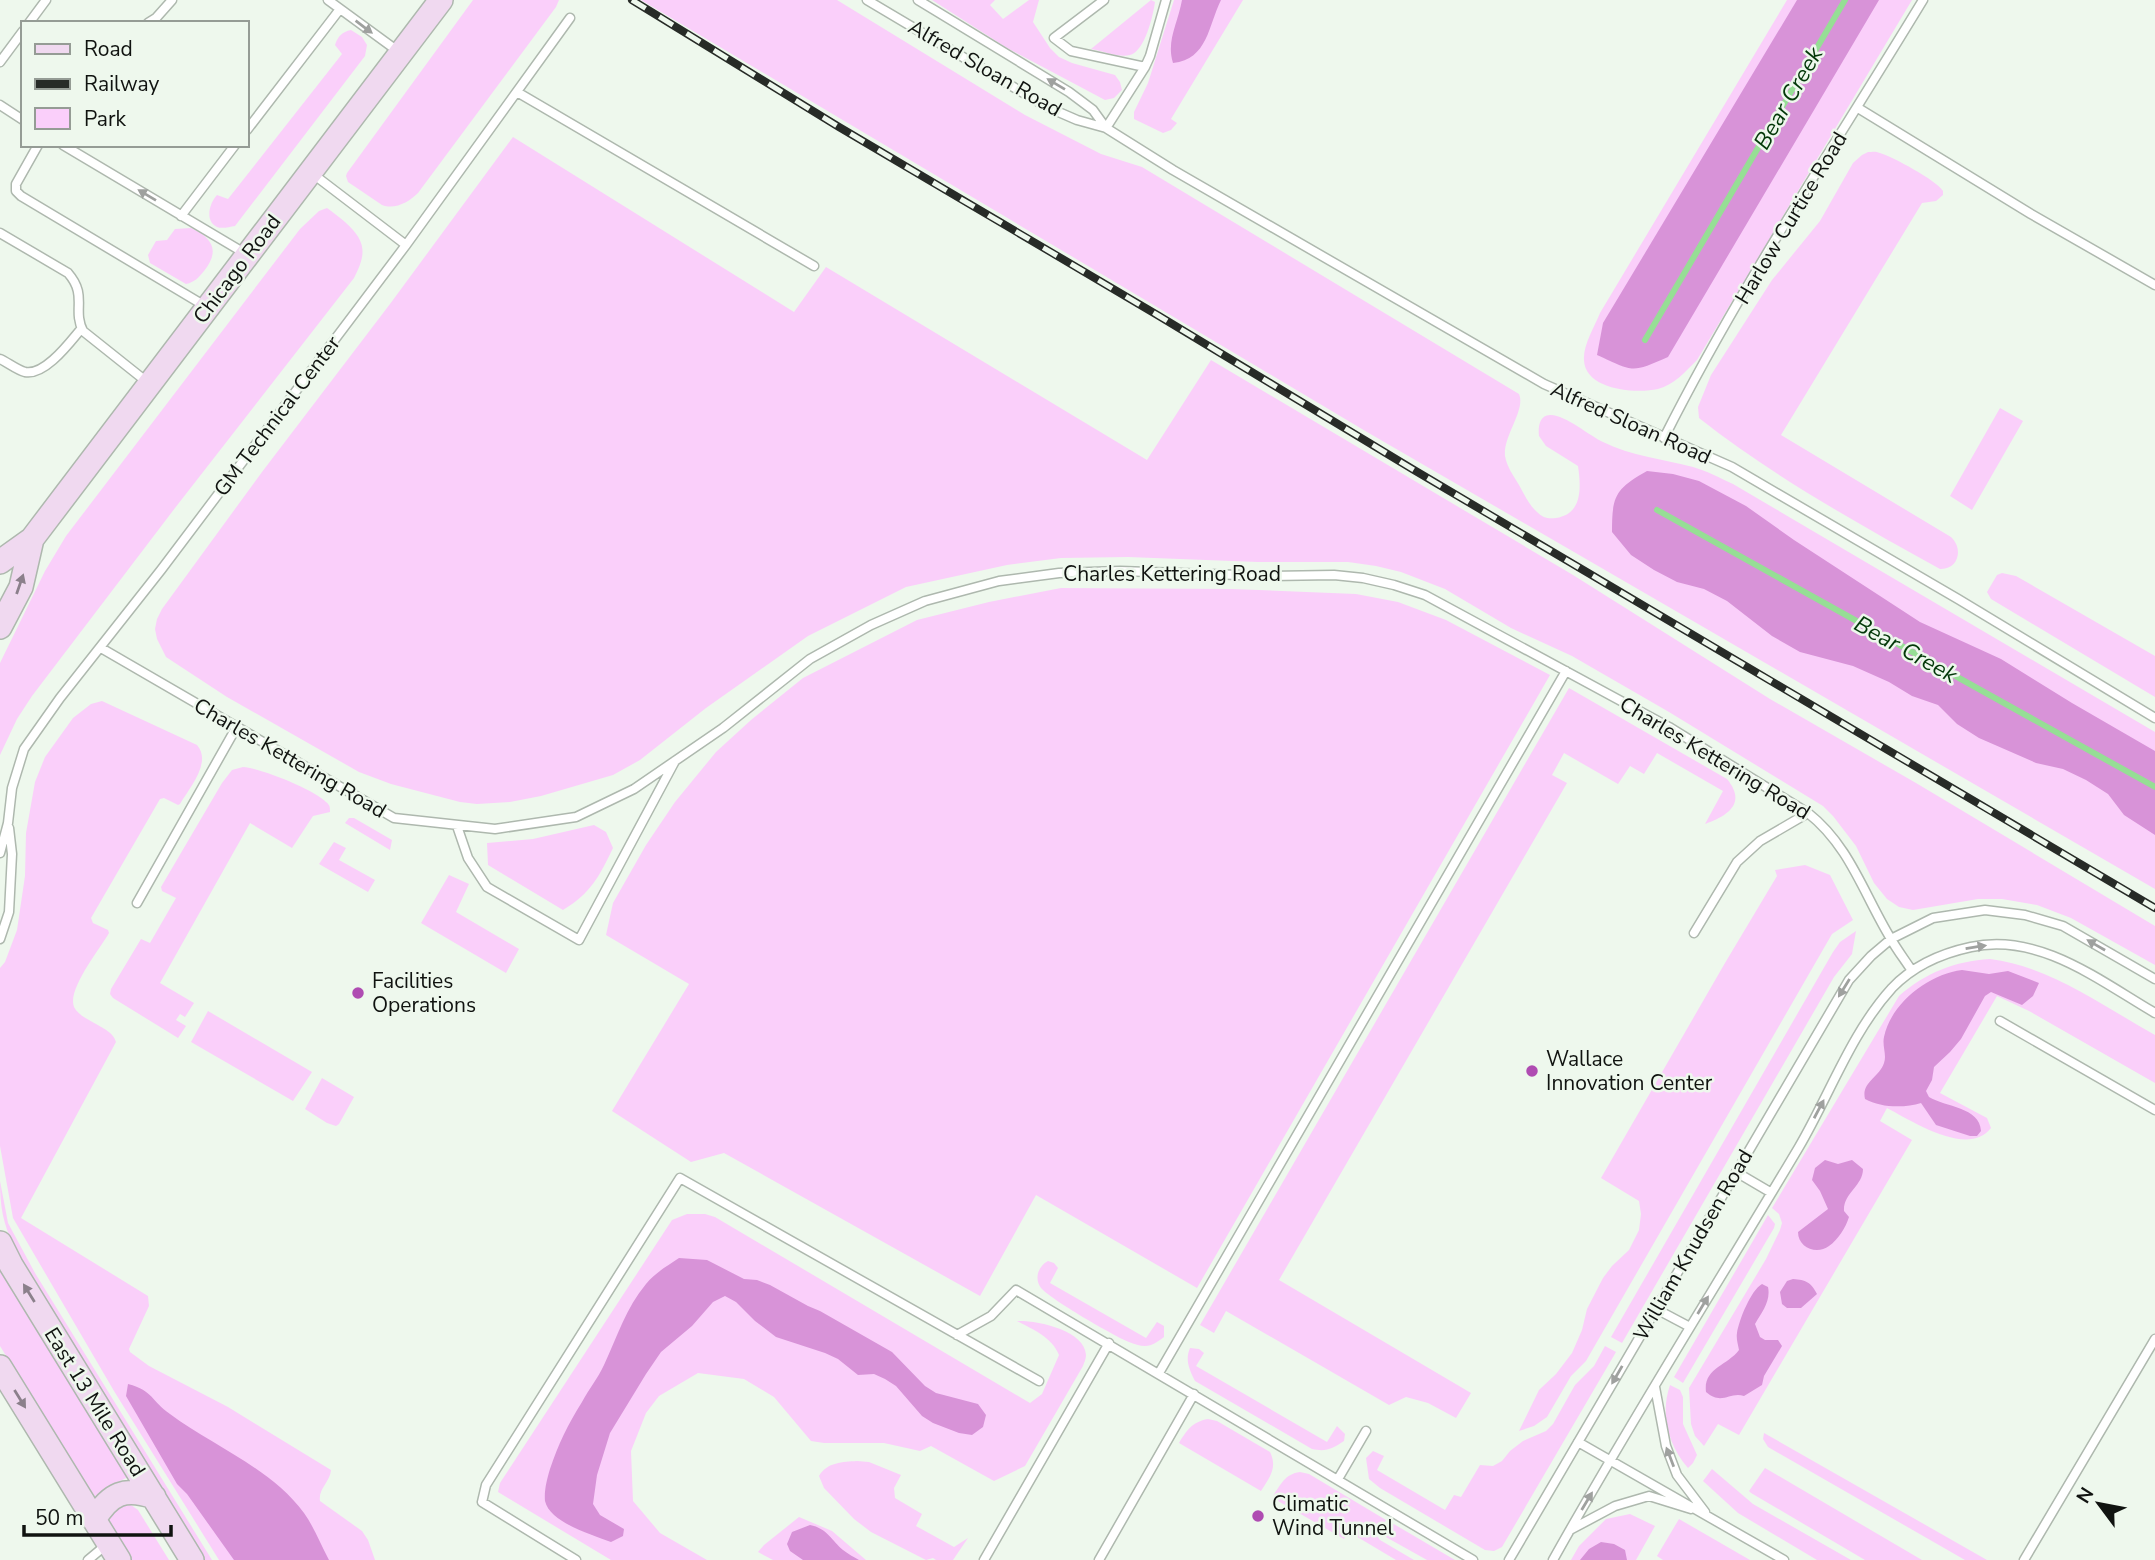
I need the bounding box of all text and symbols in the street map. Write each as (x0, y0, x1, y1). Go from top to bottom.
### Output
street label: Alfred Sloan Road (903, 13, 1067, 123)
one-way arrow (355, 20, 374, 34)
legend (21, 21, 248, 147)
text: Road (84, 35, 133, 63)
water label: Bear Creek (1747, 41, 1831, 155)
text: Railway (84, 70, 159, 98)
one-way arrow (1046, 77, 1065, 90)
text: Park (84, 105, 126, 133)
street label: Harlow Curtice Road (1728, 127, 1854, 309)
one-way arrow (138, 189, 157, 202)
street label: Chicago Road (187, 209, 287, 329)
street label: GM Technical Center (207, 330, 347, 502)
street label: Alfred Sloan Road (1546, 375, 1716, 471)
street label: Charles Kettering Road (1063, 560, 1281, 588)
one-way arrow (15, 574, 26, 595)
water label: Bear Creek (1849, 608, 1963, 691)
street label: Charles Kettering Road (1614, 690, 1816, 826)
street label: Charles Kettering Road (189, 691, 391, 825)
one-way arrow (2086, 939, 2105, 951)
one-way arrow (1965, 941, 1987, 952)
place label: Facilities Operations (372, 967, 476, 1019)
one-way arrow (1837, 979, 1850, 998)
marker: Facilities Operations (350, 985, 366, 1001)
place label: Wallace Innovation Center (1546, 1045, 1713, 1097)
marker: Wallace Innovation Center (1524, 1063, 1540, 1079)
one-way arrow (1813, 1099, 1824, 1119)
street label: William Knudsen Road (1627, 1144, 1759, 1346)
one-way arrow (22, 1284, 35, 1303)
one-way arrow (1696, 1295, 1709, 1314)
street label: East 13 Mile Road (38, 1322, 152, 1482)
one-way arrow (1611, 1365, 1624, 1384)
one-way arrow (14, 1390, 26, 1409)
one-way arrow (1665, 1446, 1676, 1467)
north arrow (2064, 1469, 2134, 1539)
text: N (2071, 1483, 2100, 1508)
place label: Climatic Wind Tunnel (1272, 1490, 1394, 1542)
one-way arrow (1580, 1491, 1593, 1510)
scale bar (24, 1494, 172, 1538)
text: 50 m (35, 1504, 84, 1532)
marker: Climatic Wind Tunnel (1250, 1508, 1266, 1524)

